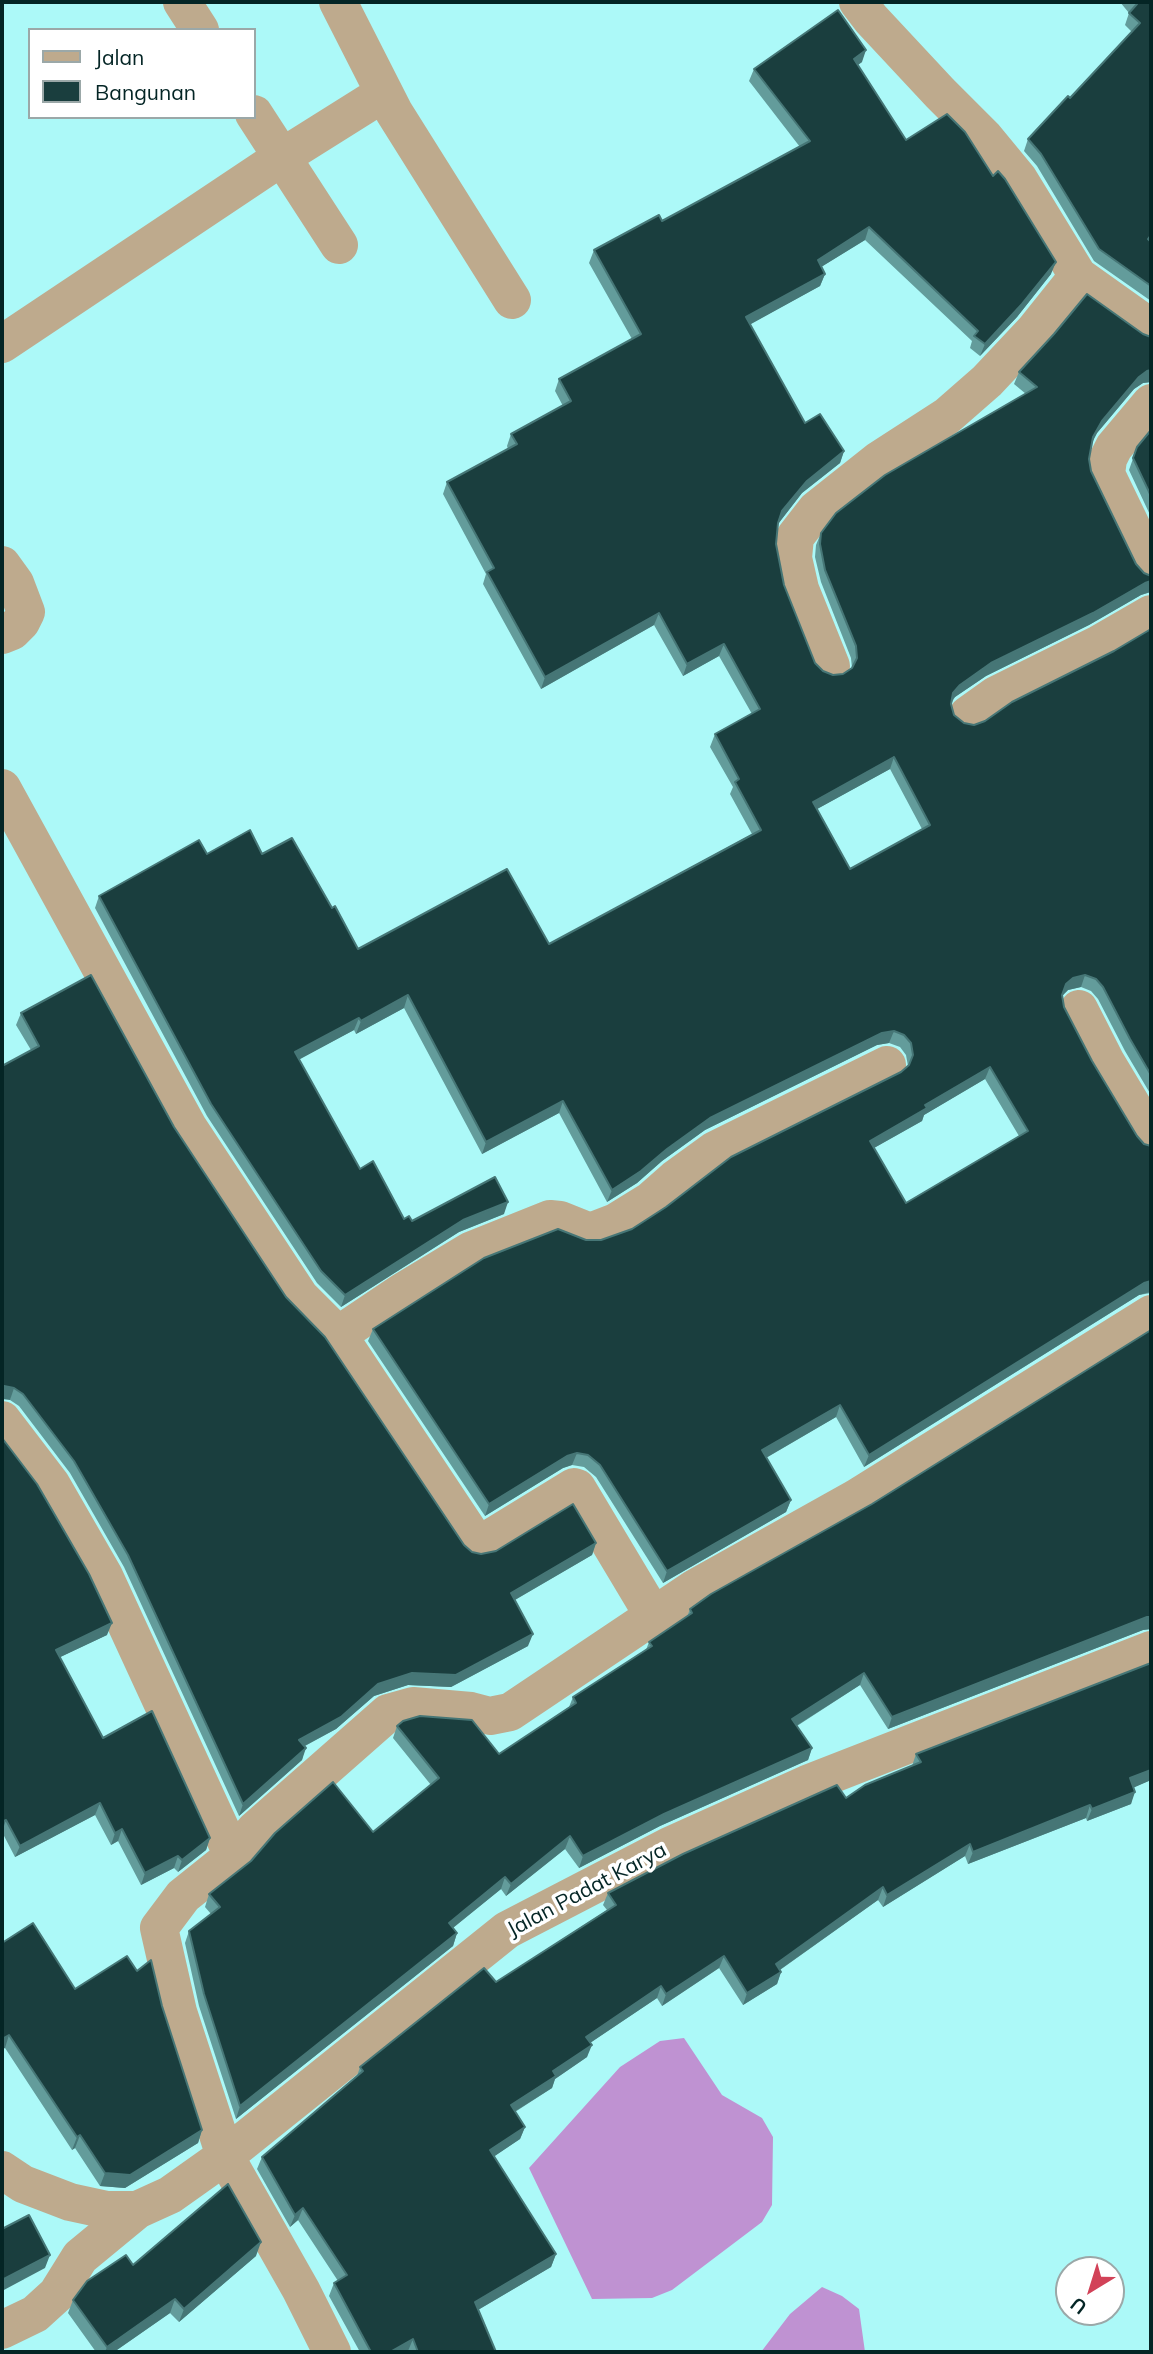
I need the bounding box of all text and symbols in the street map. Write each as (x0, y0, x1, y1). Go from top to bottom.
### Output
legend (28, 28, 256, 119)
text: Jalan (95, 44, 144, 70)
text: Bangunan (95, 79, 196, 105)
street label: Jalan Padat Karya (503, 1837, 671, 1943)
north arrow (1055, 2256, 1125, 2326)
text: U (1065, 2292, 1091, 2320)

